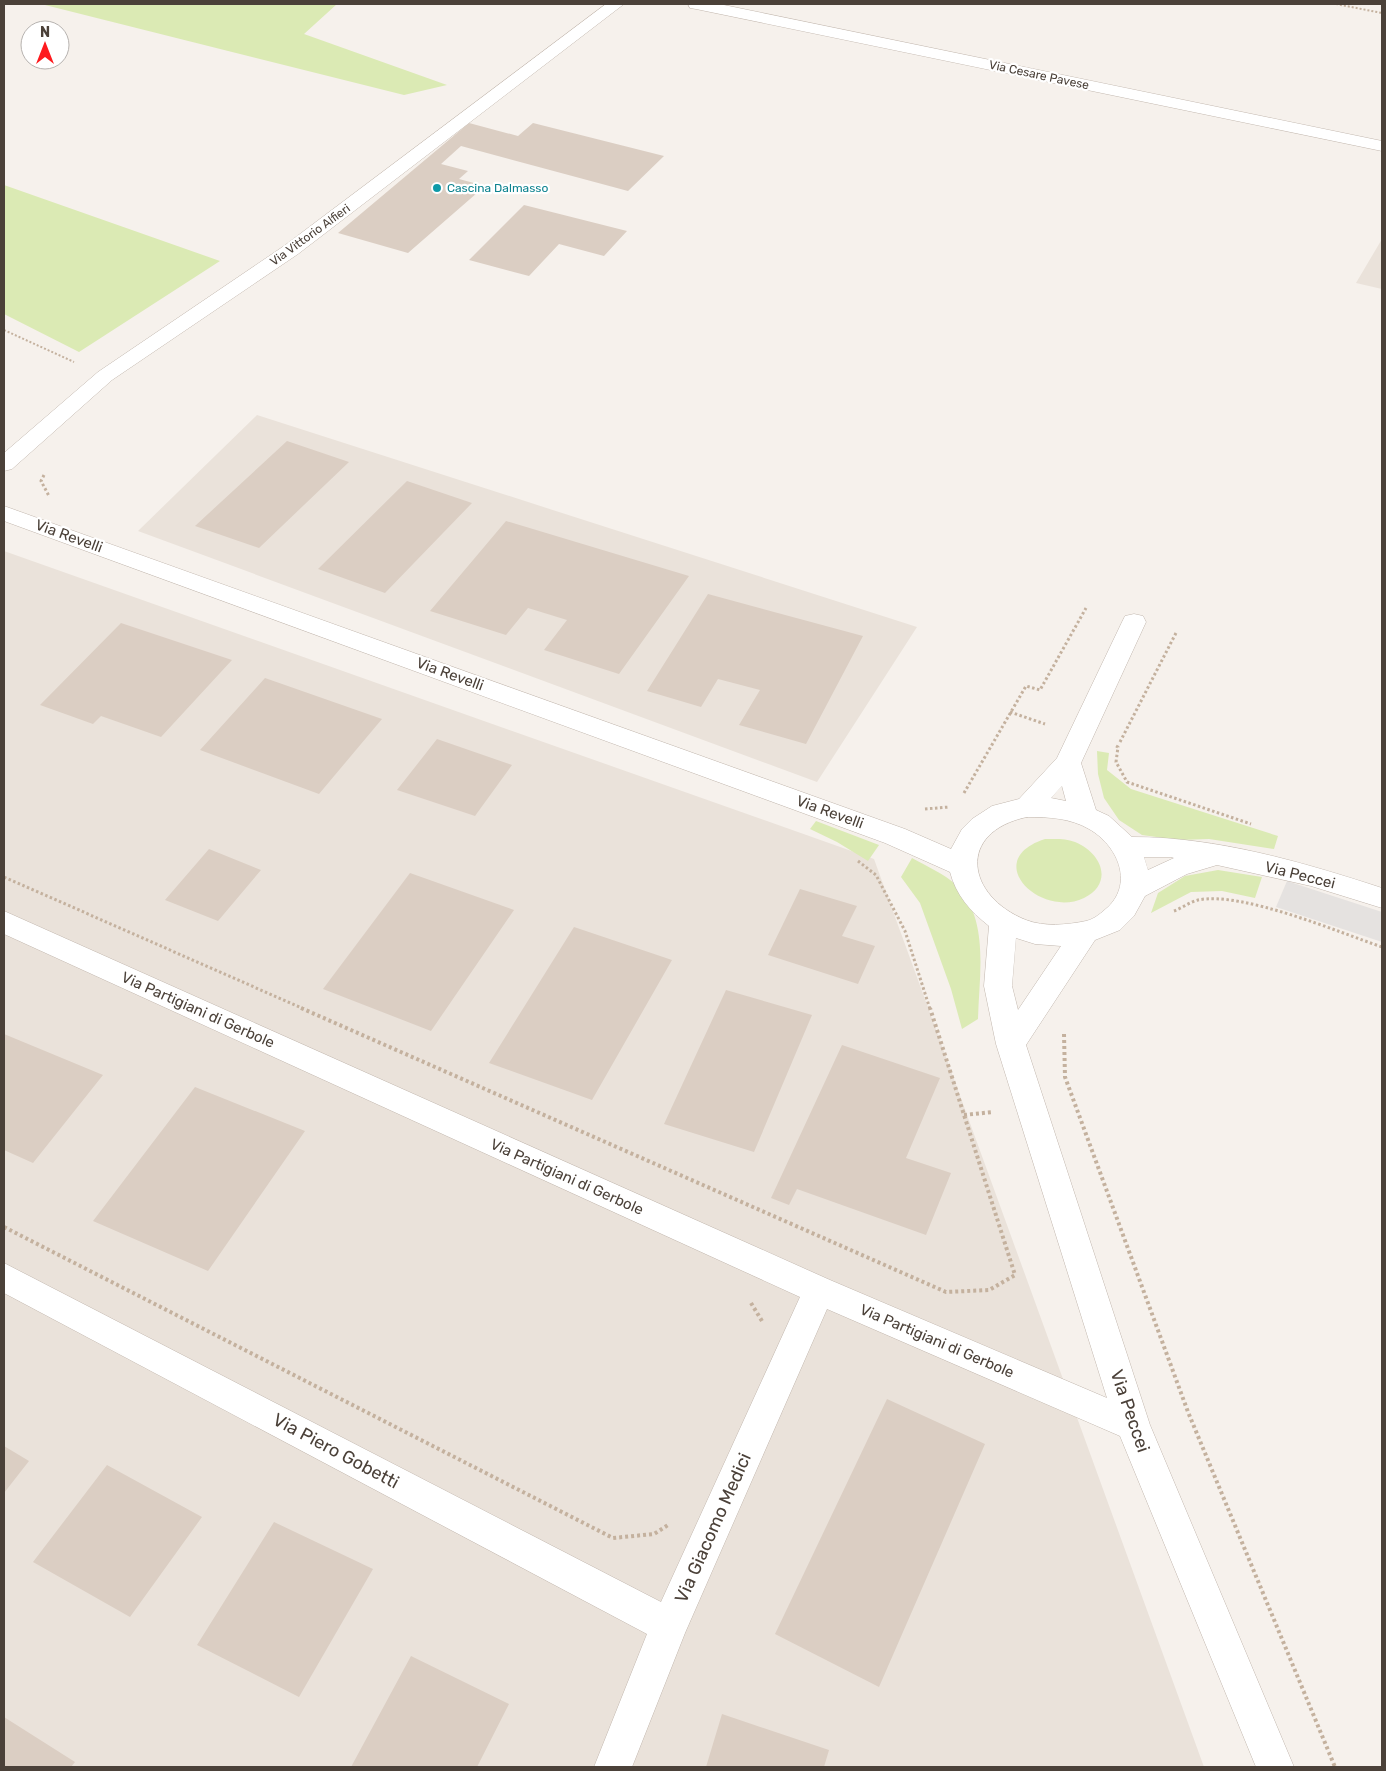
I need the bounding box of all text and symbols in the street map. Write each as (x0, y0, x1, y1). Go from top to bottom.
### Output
north arrow (20, 20, 70, 70)
text: N (40, 24, 50, 41)
street label: Via Cesare Pavese (988, 58, 1091, 92)
place label: Cascina Dalmasso (447, 181, 548, 195)
marker: Cascina Dalmasso (431, 182, 443, 194)
street label: Via Vittorio Alfieri (267, 201, 353, 269)
street label: Via Revelli (33, 515, 105, 557)
street label: Via Revelli (414, 653, 486, 695)
street label: Via Revelli (794, 791, 866, 833)
street label: Via Peccei (1263, 858, 1337, 892)
street label: Via Partigiani di Gerbole (119, 968, 277, 1052)
street label: Via Partigiani di Gerbole (488, 1135, 646, 1219)
street label: Via Partigiani di Gerbole (857, 1300, 1017, 1382)
street label: Via Peccei (1106, 1367, 1154, 1455)
street label: Via Piero Gobetti (269, 1409, 403, 1493)
street label: Via Giacomo Medici (670, 1450, 756, 1606)

